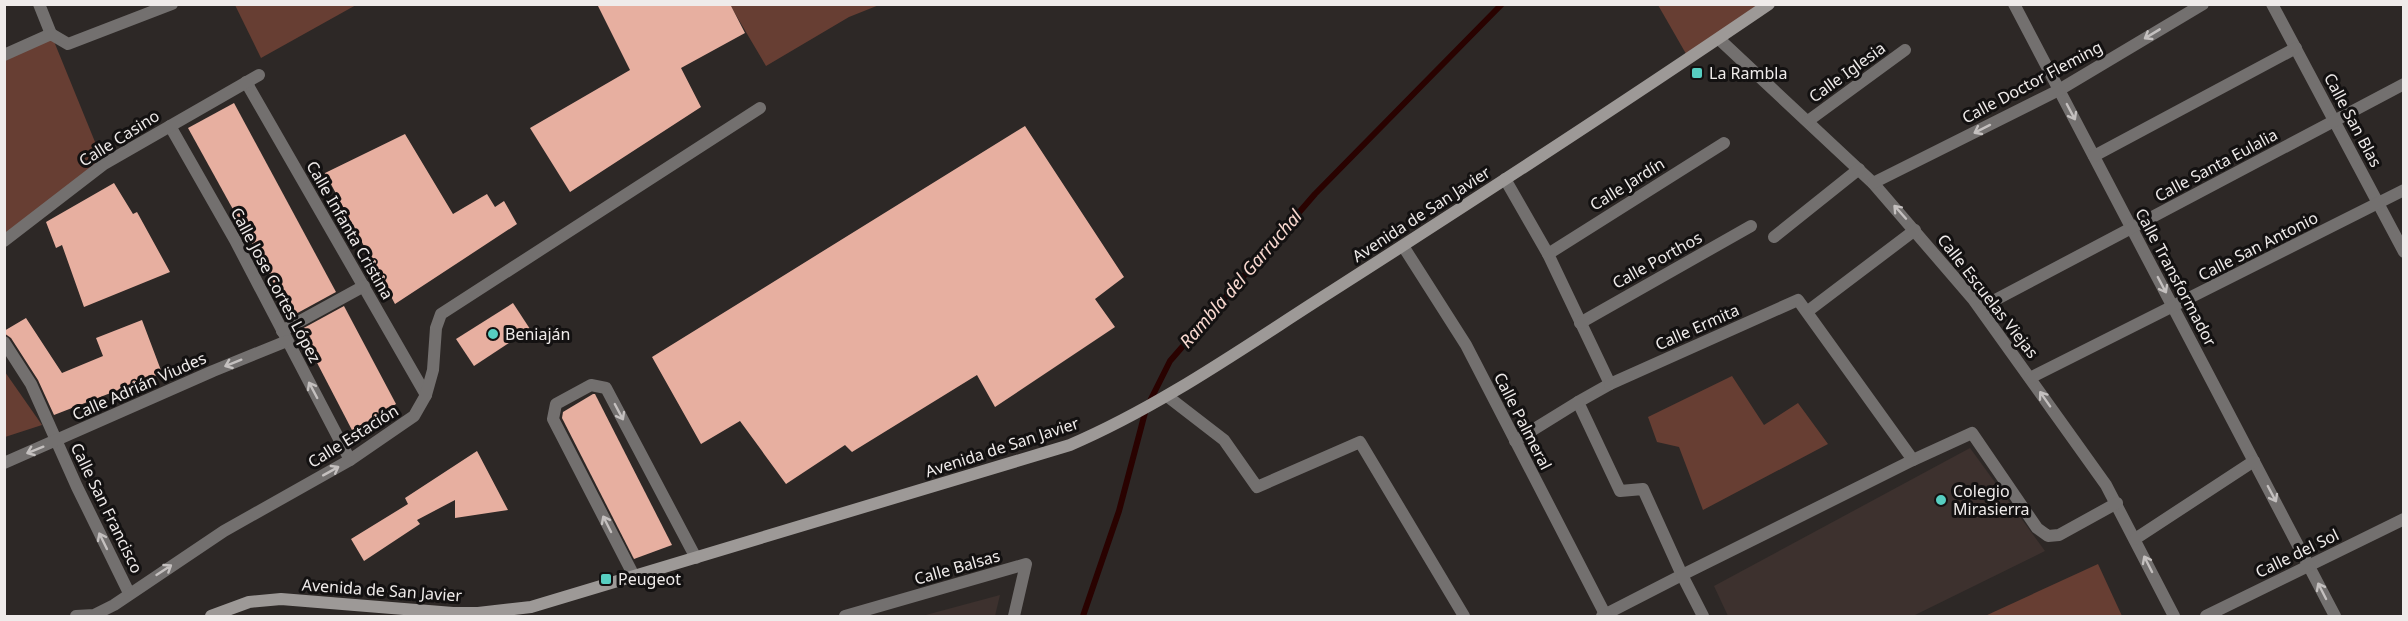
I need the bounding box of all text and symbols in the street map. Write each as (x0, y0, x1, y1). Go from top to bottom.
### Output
one-way arrow (2144, 28, 2161, 40)
street label: Calle Doctor Fleming (1958, 36, 2106, 128)
street label: Calle Iglesia (1804, 37, 1890, 107)
place label: La Rambla (1709, 62, 1787, 84)
marker: La Rambla (1690, 66, 1704, 80)
street label: Calle San Blas (2319, 69, 2387, 171)
one-way arrow (2065, 103, 2077, 120)
street label: Calle Casino (75, 105, 163, 171)
one-way arrow (1973, 123, 1991, 135)
street label: Calle Santa Eulalia (2151, 123, 2281, 207)
street label: Calle Jardín (1586, 152, 1668, 216)
street label: Calle Infanta Cristina (301, 157, 399, 303)
street label: Avenida de San Javier (1348, 161, 1495, 267)
street label: Calle Jose Cortes López (226, 204, 326, 366)
water label: Rambla del Garruchal (1174, 204, 1307, 352)
street label: Calle Transformador (2130, 204, 2222, 350)
one-way arrow (1893, 205, 1907, 220)
street label: Calle San Antonio (2194, 206, 2322, 286)
street label: Calle Porthos (1608, 226, 1706, 294)
street label: Calle Escuelas Viejas (1932, 229, 2044, 363)
one-way arrow (2157, 275, 2168, 293)
street label: Calle Ermita (1651, 299, 1743, 355)
place label: Beniaján (505, 323, 570, 345)
marker: Beniaján (486, 327, 500, 341)
street label: Calle Adrián Viudes (69, 347, 209, 425)
one-way arrow (224, 358, 243, 369)
street label: Calle Palmeral (1489, 368, 1557, 474)
one-way arrow (307, 381, 318, 399)
one-way arrow (2039, 392, 2051, 408)
street label: Calle Estación (303, 399, 403, 473)
one-way arrow (613, 403, 625, 421)
street label: Avenida de San Javier (922, 412, 1082, 482)
street label: Calle San Francisco (66, 439, 148, 577)
one-way arrow (27, 445, 45, 456)
one-way arrow (322, 465, 339, 477)
place label: Colegio Mirasierra (1953, 480, 2030, 520)
one-way arrow (2267, 485, 2278, 503)
marker: Colegio Mirasierra (1934, 493, 1948, 507)
one-way arrow (601, 516, 612, 534)
street label: Calle del Sol (2252, 523, 2342, 583)
one-way arrow (97, 532, 109, 550)
street label: Calle Balsas (912, 544, 1002, 590)
one-way arrow (2141, 556, 2153, 574)
one-way arrow (155, 564, 172, 577)
place label: Peugeot (618, 568, 681, 590)
marker: Peugeot (599, 572, 613, 586)
street label: Avenida de San Javier (301, 573, 463, 607)
one-way arrow (2316, 583, 2328, 600)

